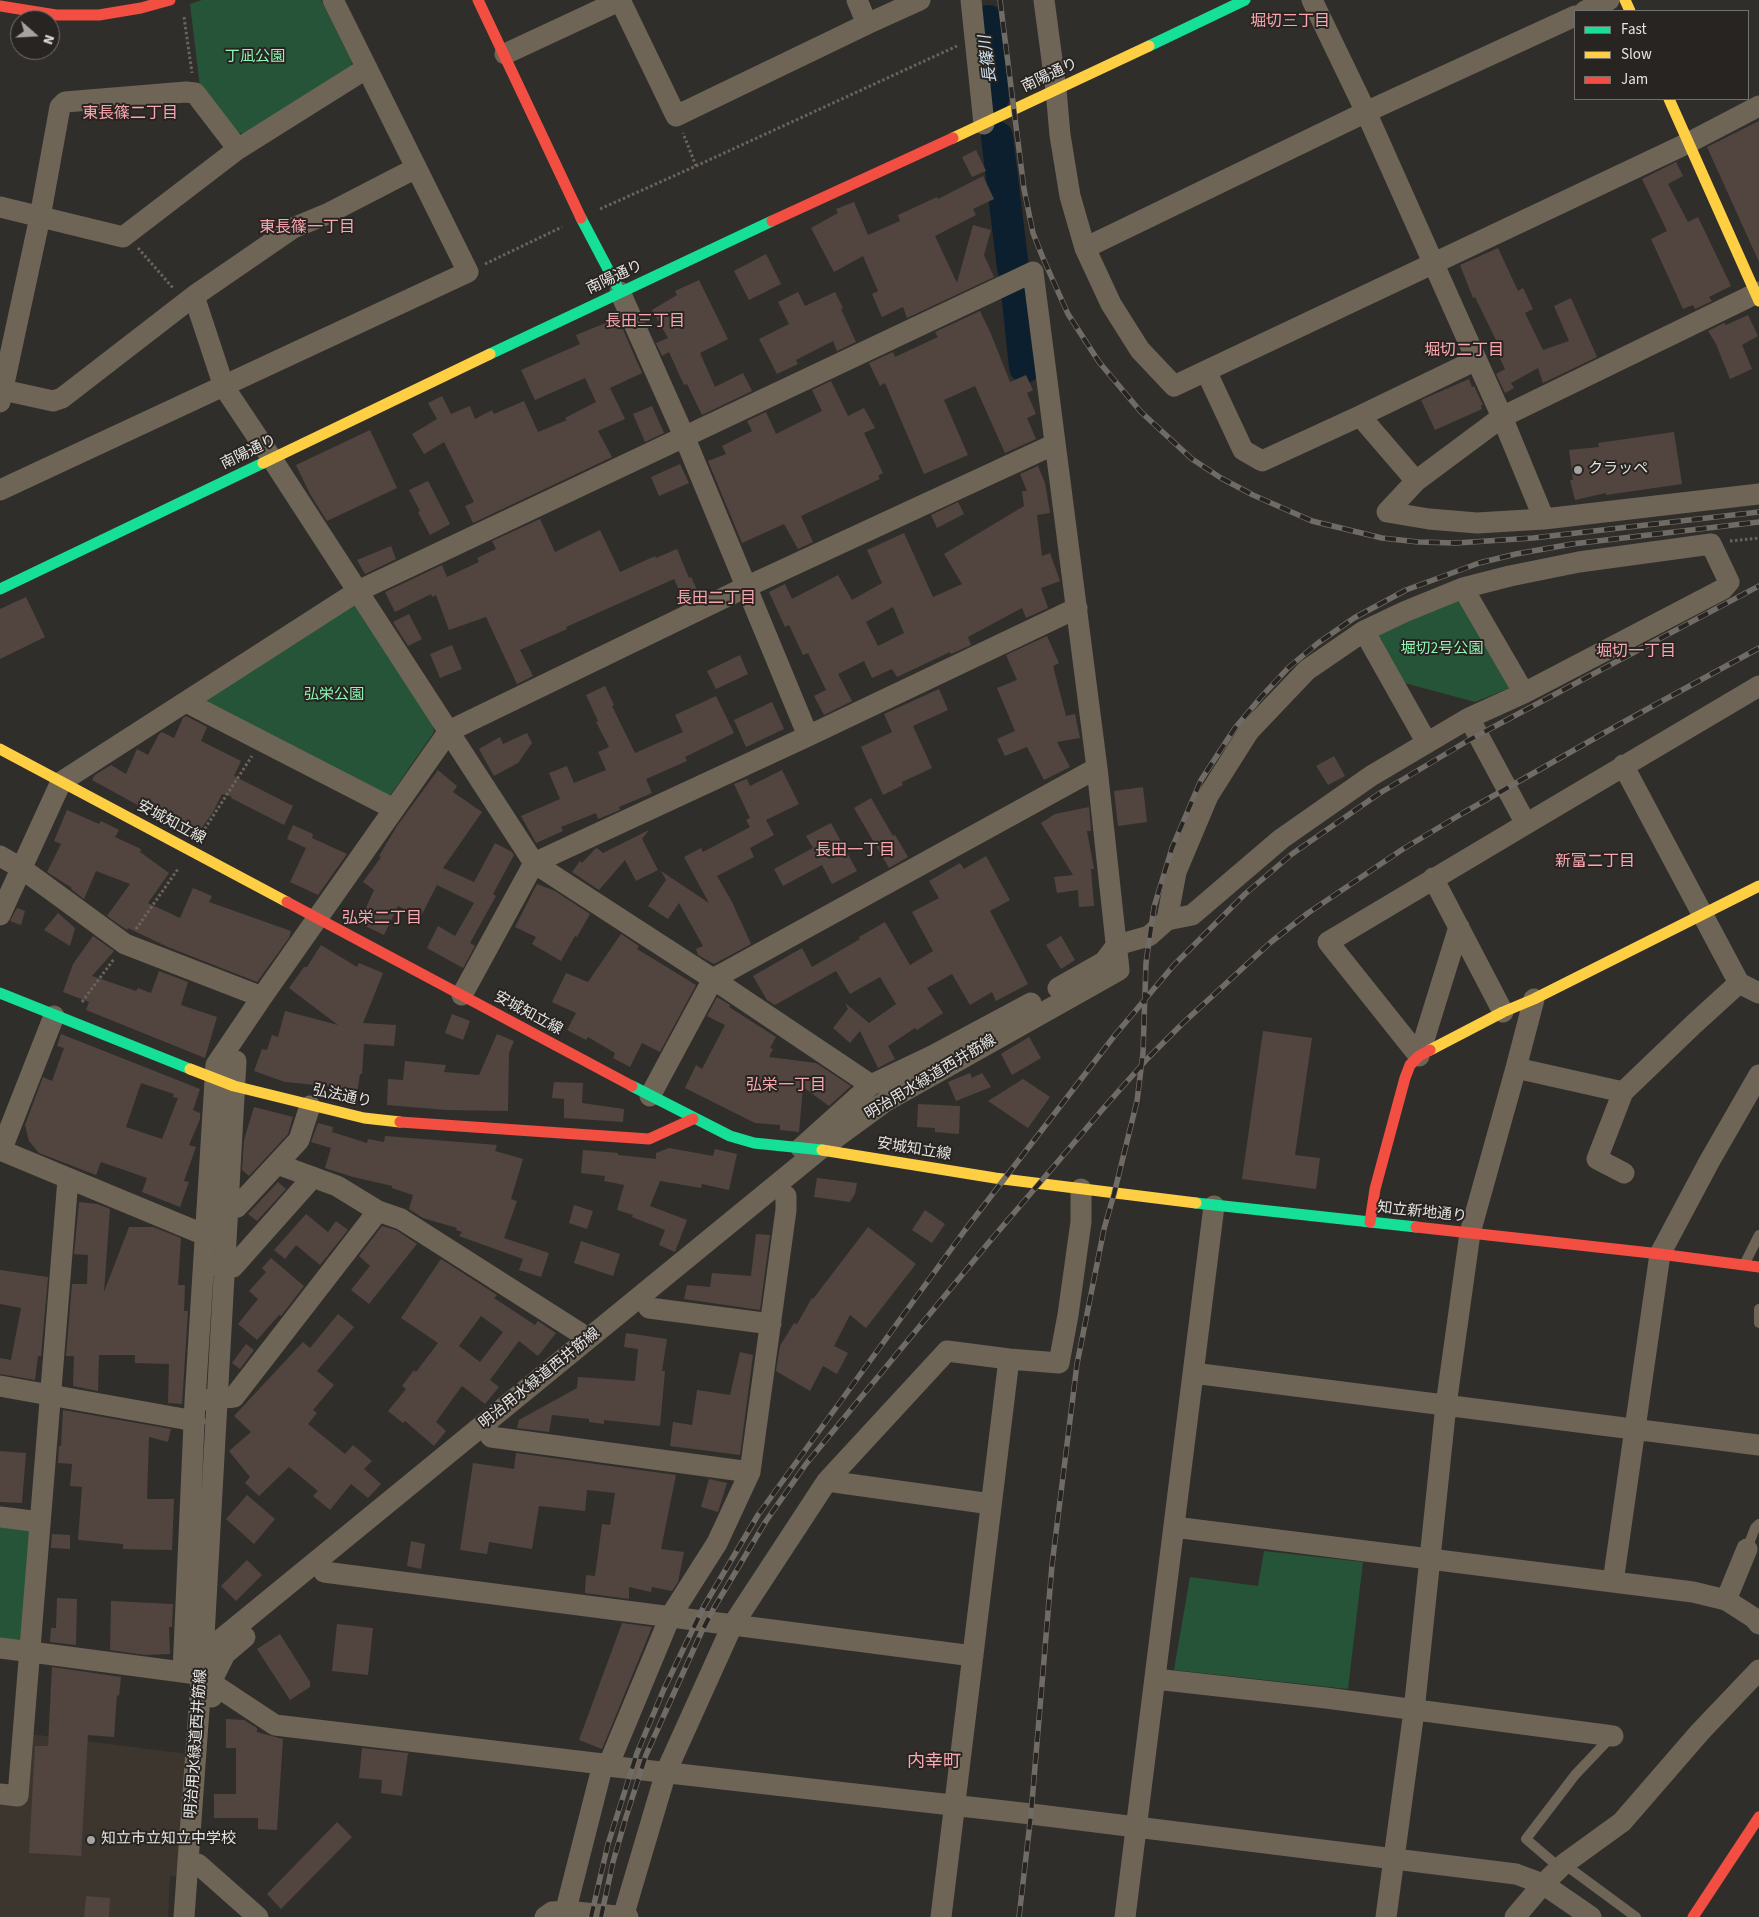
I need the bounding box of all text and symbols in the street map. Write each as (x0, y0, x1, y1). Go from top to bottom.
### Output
north arrow (10, 10, 60, 60)
legend (1574, 10, 1749, 100)
district label: 堀切三丁目 (1250, 12, 1330, 32)
text: Fast (1621, 19, 1647, 40)
text: N (37, 32, 59, 47)
water label: 長篠川 (977, 34, 1001, 84)
text: Slow (1621, 44, 1652, 65)
park label: 丁凪公園 (225, 49, 285, 67)
street label: 南陽通り (1019, 55, 1081, 97)
text: Jam (1621, 69, 1648, 90)
district label: 東長篠二丁目 (82, 104, 178, 124)
district label: 東長篠一丁目 (259, 218, 355, 238)
street label: 南陽通り (584, 257, 646, 299)
district label: 長田三丁目 (605, 312, 685, 332)
district label: 堀切二丁目 (1424, 341, 1504, 361)
street label: 南陽通り (218, 432, 280, 474)
place label: クラッペ (1588, 461, 1648, 479)
marker: クラッペ (1572, 464, 1584, 476)
district label: 長田二丁目 (676, 589, 756, 609)
park label: 堀切2号公園 (1401, 641, 1483, 659)
district label: 堀切一丁目 (1596, 642, 1676, 662)
park label: 弘栄公園 (304, 687, 364, 705)
street label: 安城知立線 (134, 797, 208, 849)
district label: 長田一丁目 (815, 841, 895, 861)
district label: 新富二丁目 (1555, 852, 1635, 872)
district label: 弘栄二丁目 (342, 909, 422, 929)
street label: 安城知立線 (491, 988, 565, 1040)
street label: 明治用水緑道西井筋線 (862, 1032, 1000, 1124)
district label: 弘栄一丁目 (746, 1076, 826, 1096)
street label: 弘法通り (311, 1082, 373, 1112)
street label: 安城知立線 (876, 1135, 952, 1165)
street label: 知立新地通り (1376, 1199, 1468, 1227)
street label: 明治用水緑道西井筋線 (476, 1325, 604, 1433)
street label: 明治用水緑道西井筋線 (183, 1669, 211, 1819)
district label: 内幸町 (907, 1752, 961, 1774)
place label: 知立市立知立中学校 (101, 1831, 236, 1849)
marker: 知立市立知立中学校 (85, 1834, 97, 1846)

